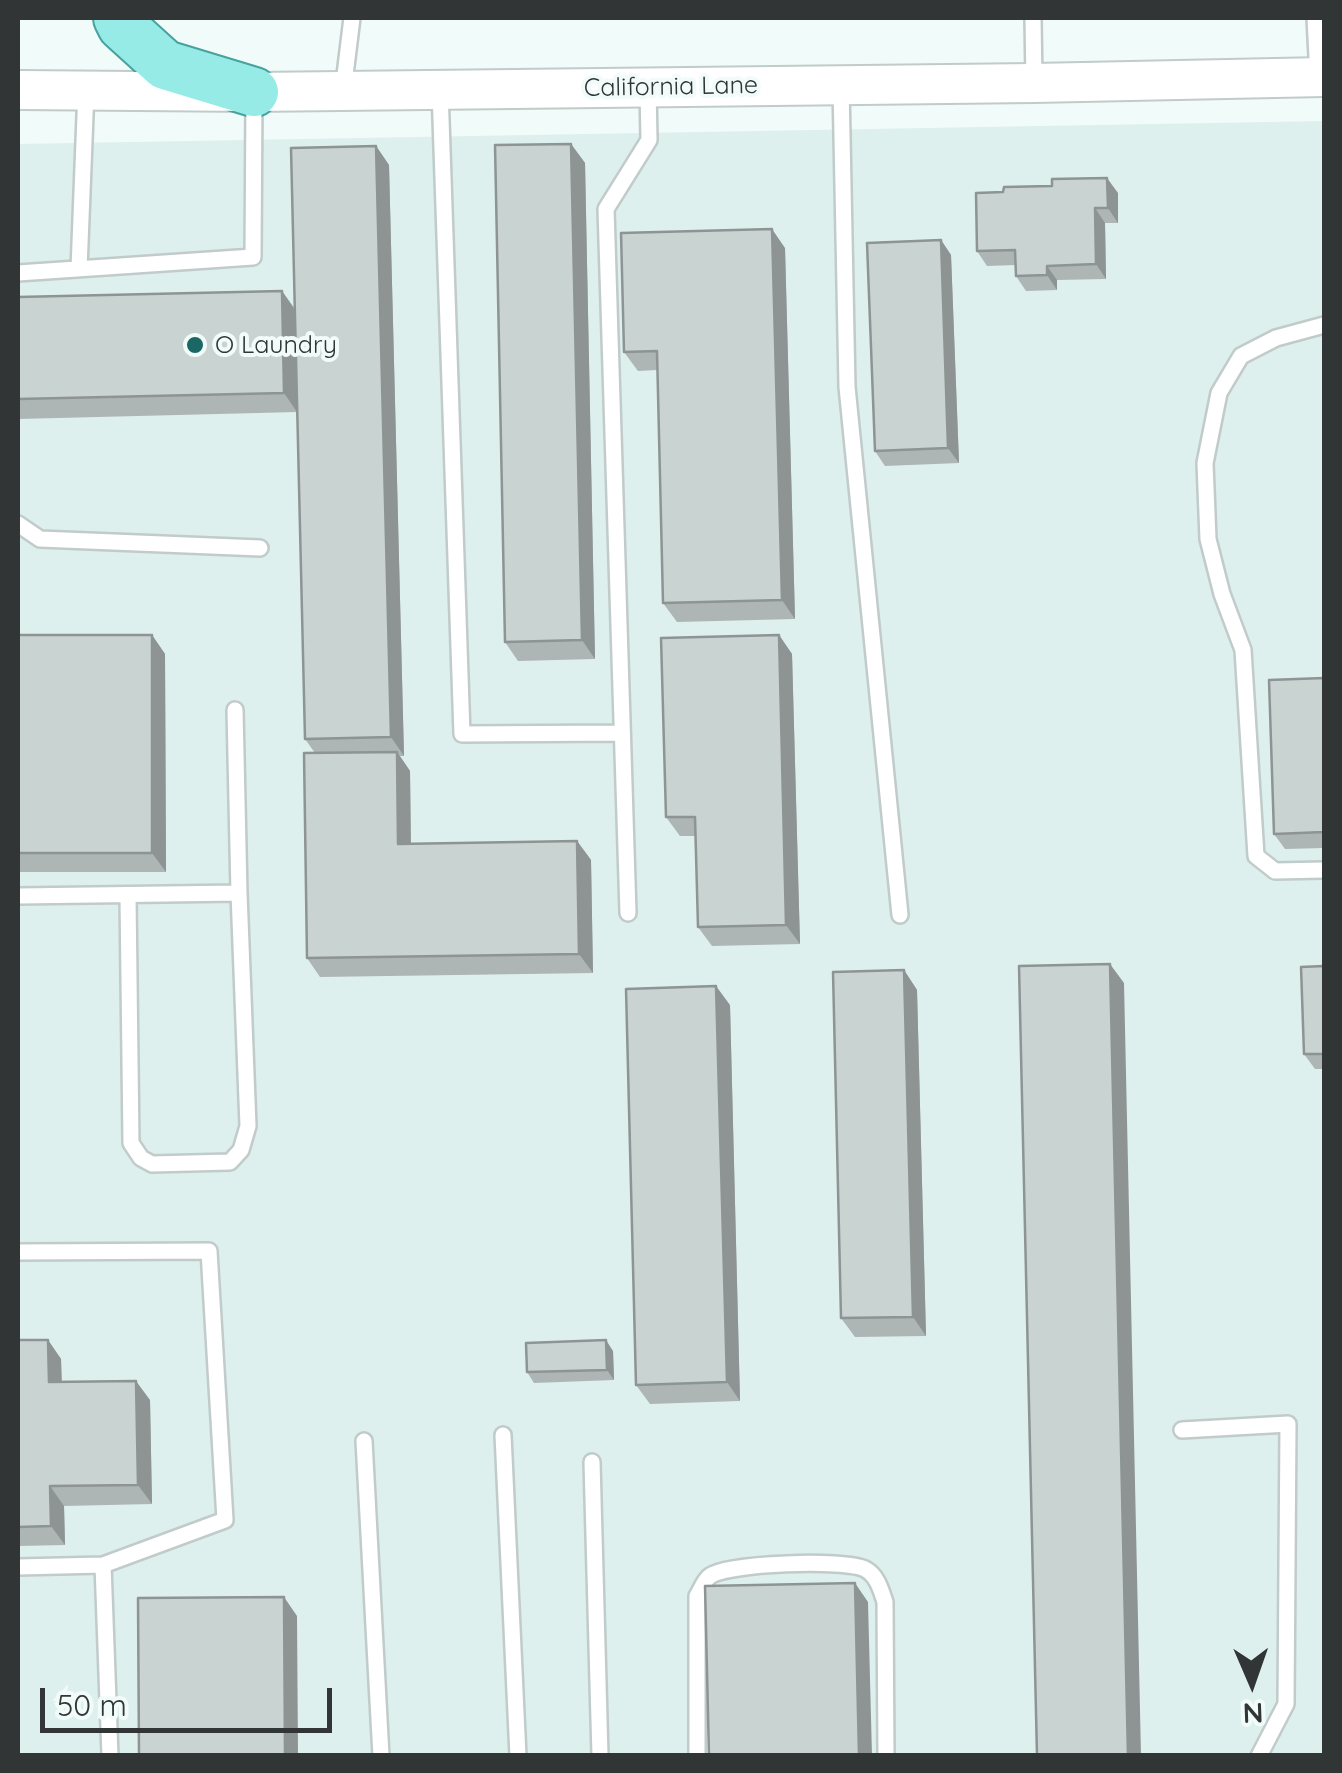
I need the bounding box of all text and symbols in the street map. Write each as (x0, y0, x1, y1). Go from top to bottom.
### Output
street label: California Lane (584, 70, 758, 104)
place label: O Laundry (215, 330, 337, 360)
marker: O Laundry (184, 334, 206, 356)
north arrow (1202, 1633, 1302, 1733)
scale bar (45, 1668, 338, 1730)
text: 50 m (57, 1686, 127, 1724)
text: N (1242, 1696, 1264, 1731)

